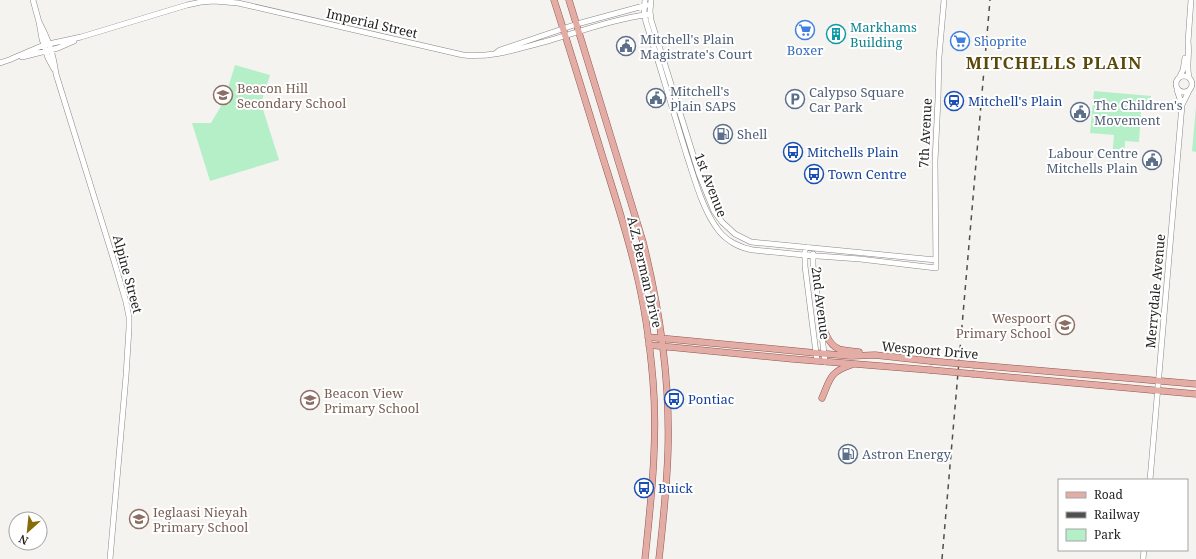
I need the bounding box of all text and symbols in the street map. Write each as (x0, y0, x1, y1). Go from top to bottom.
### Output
street label: Imperial Street (325, 4, 420, 42)
place label: Markhams Building (850, 18, 917, 51)
supermarket icon: Boxer (794, 19, 816, 41)
building icon: Markhams Building (825, 23, 847, 45)
place label: Mitchell's Plain Magistrate's Court (640, 30, 753, 63)
supermarket icon: Shoprite (949, 30, 971, 52)
place label: Shoprite (974, 32, 1027, 50)
public building icon: Mitchell's Plain Magistrate's Court (615, 35, 637, 57)
place label: Boxer (787, 41, 823, 59)
district label: MITCHELLS PLAIN (966, 51, 1142, 74)
place label: Beacon Hill Secondary School (237, 79, 346, 112)
place label: Mitchell's Plain SAPS (670, 82, 736, 115)
place label: Calypso Square Car Park (809, 83, 904, 116)
school or university icon: Beacon Hill Secondary School (212, 84, 234, 106)
public building icon: Mitchell's Plain SAPS (645, 87, 667, 109)
parking icon: Calypso Square Car Park (784, 88, 806, 110)
station icon: Mitchell's Plain (943, 90, 965, 112)
place label: Mitchell's Plain (968, 92, 1063, 110)
place label: The Children's Movement (1094, 96, 1183, 129)
street label: 7th Avenue (914, 98, 936, 168)
public building icon: The Children's Movement (1069, 101, 1091, 123)
fuel station icon: Shell (712, 123, 734, 145)
place label: Shell (737, 125, 767, 143)
bus stop icon: Mitchells Plain (782, 141, 804, 163)
place label: Mitchells Plain (807, 143, 899, 161)
place label: Labour Centre Mitchells Plain (1046, 144, 1139, 177)
public building icon: Labour Centre Mitchells Plain (1141, 149, 1163, 171)
street label: 1st Avenue (690, 150, 732, 220)
bus stop icon: Town Centre (803, 163, 825, 185)
place label: Town Centre (828, 165, 907, 183)
street label: A.Z. Berman Drive (623, 214, 667, 330)
street label: Alpine Street (109, 233, 147, 316)
street label: Merrydale Avenue (1141, 233, 1169, 349)
street label: 2nd Avenue (808, 265, 834, 341)
place label: Wespoort Primary School (956, 309, 1051, 342)
school or university icon: Wespoort Primary School (1054, 314, 1076, 336)
street label: Wespoort Drive (881, 337, 979, 363)
place label: Beacon View Primary School (324, 384, 419, 417)
bus stop icon: Pontiac (663, 388, 685, 410)
school or university icon: Beacon View Primary School (299, 389, 321, 411)
place label: Pontiac (688, 390, 734, 408)
fuel station icon: Astron Energy (837, 443, 859, 465)
place label: Astron Energy (862, 445, 952, 463)
bus stop icon: Buick (633, 477, 655, 499)
place label: Buick (658, 479, 693, 497)
legend (1058, 479, 1188, 551)
text: Road (1094, 486, 1124, 503)
place label: Ieglaasi Nieyah Primary School (153, 503, 248, 536)
text: Railway (1094, 506, 1140, 523)
school or university icon: Ieglaasi Nieyah Primary School (128, 508, 150, 530)
north arrow (8, 511, 48, 551)
text: Park (1094, 526, 1122, 543)
text: N (16, 532, 31, 549)

